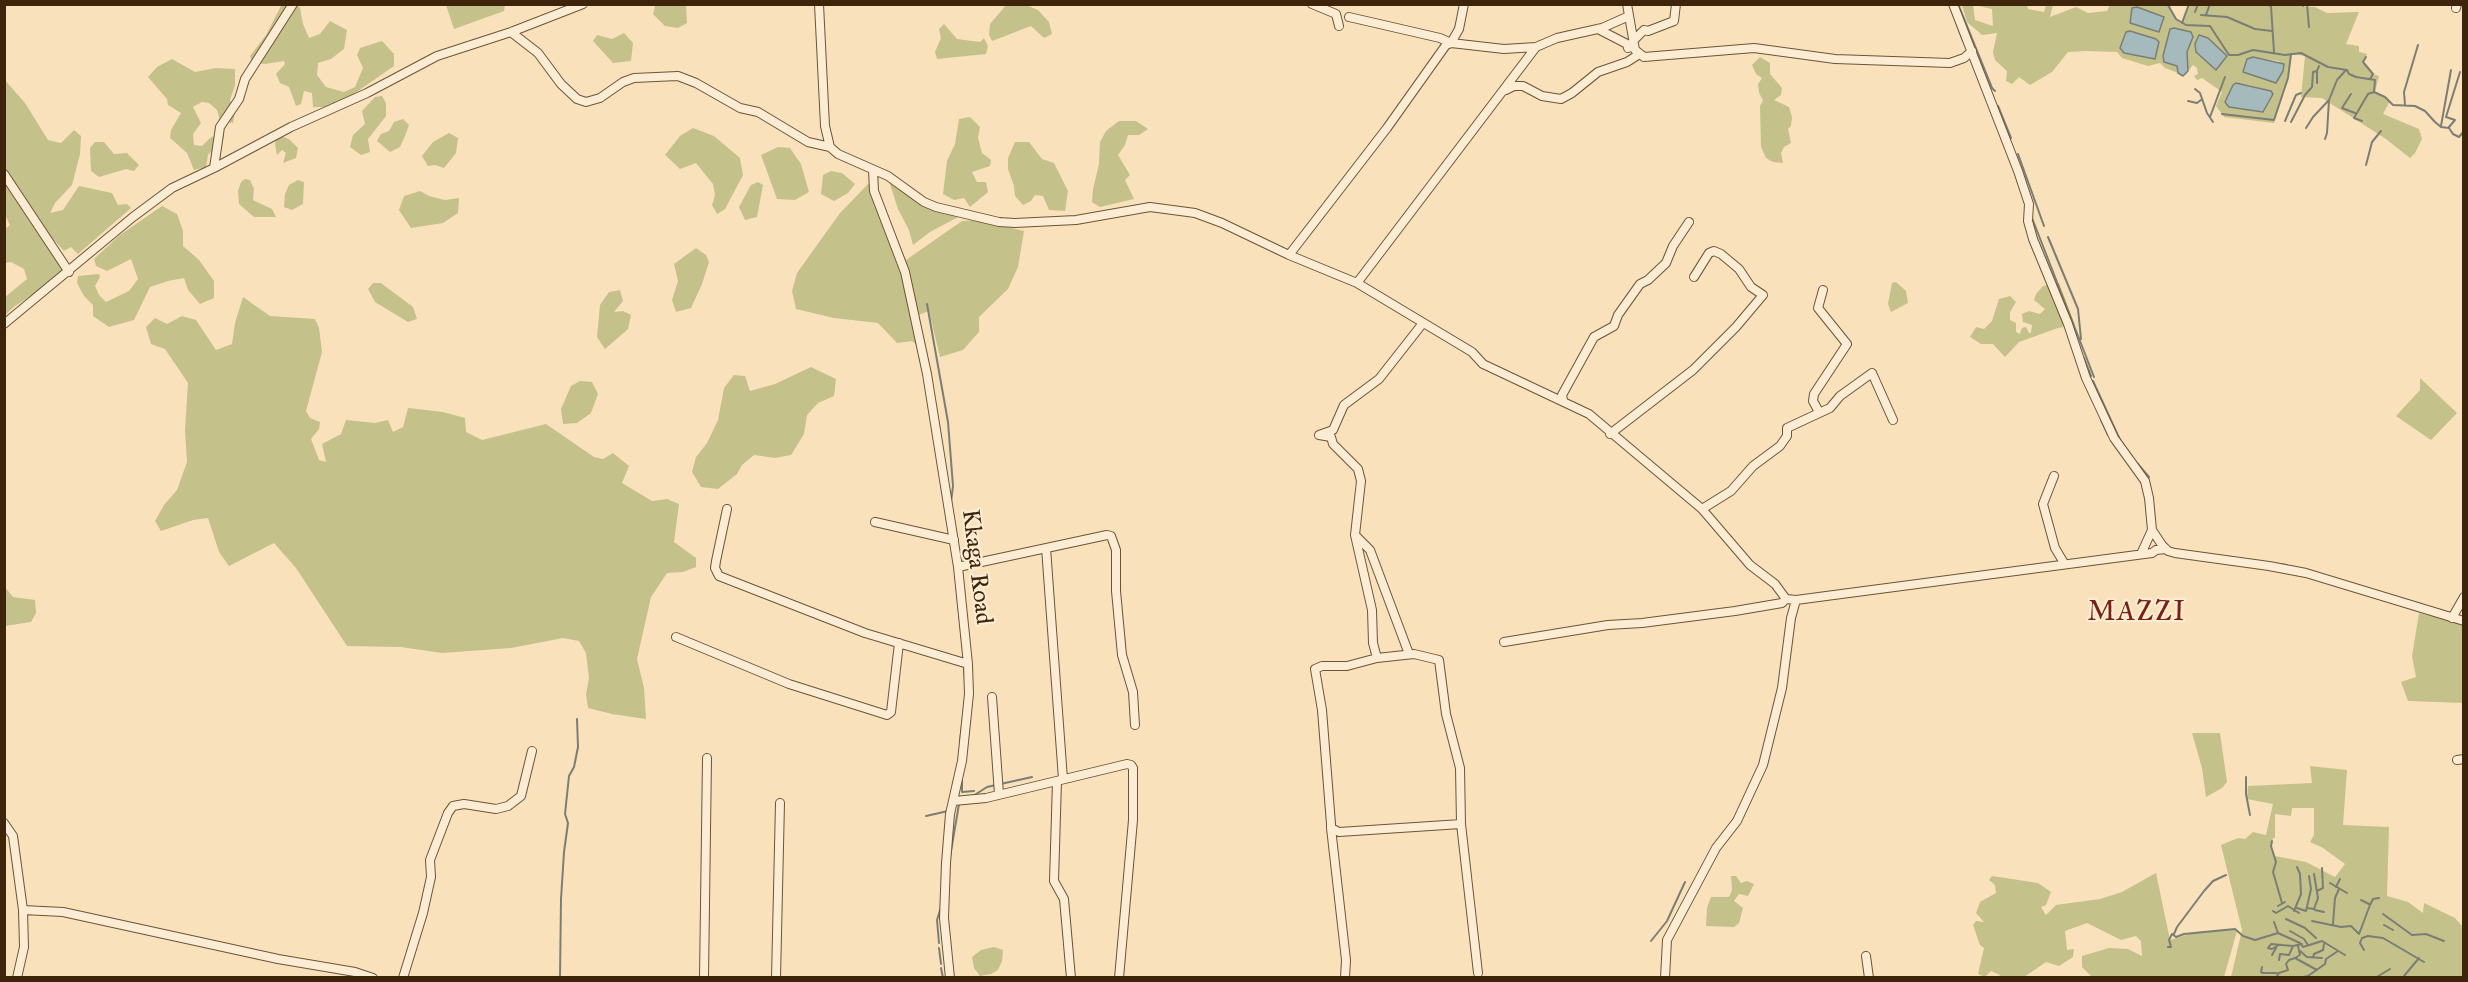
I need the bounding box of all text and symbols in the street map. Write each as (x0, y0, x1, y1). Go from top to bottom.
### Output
street label: Kkaga Road (955, 508, 997, 626)
district label: MAZZI (2088, 597, 2186, 629)

